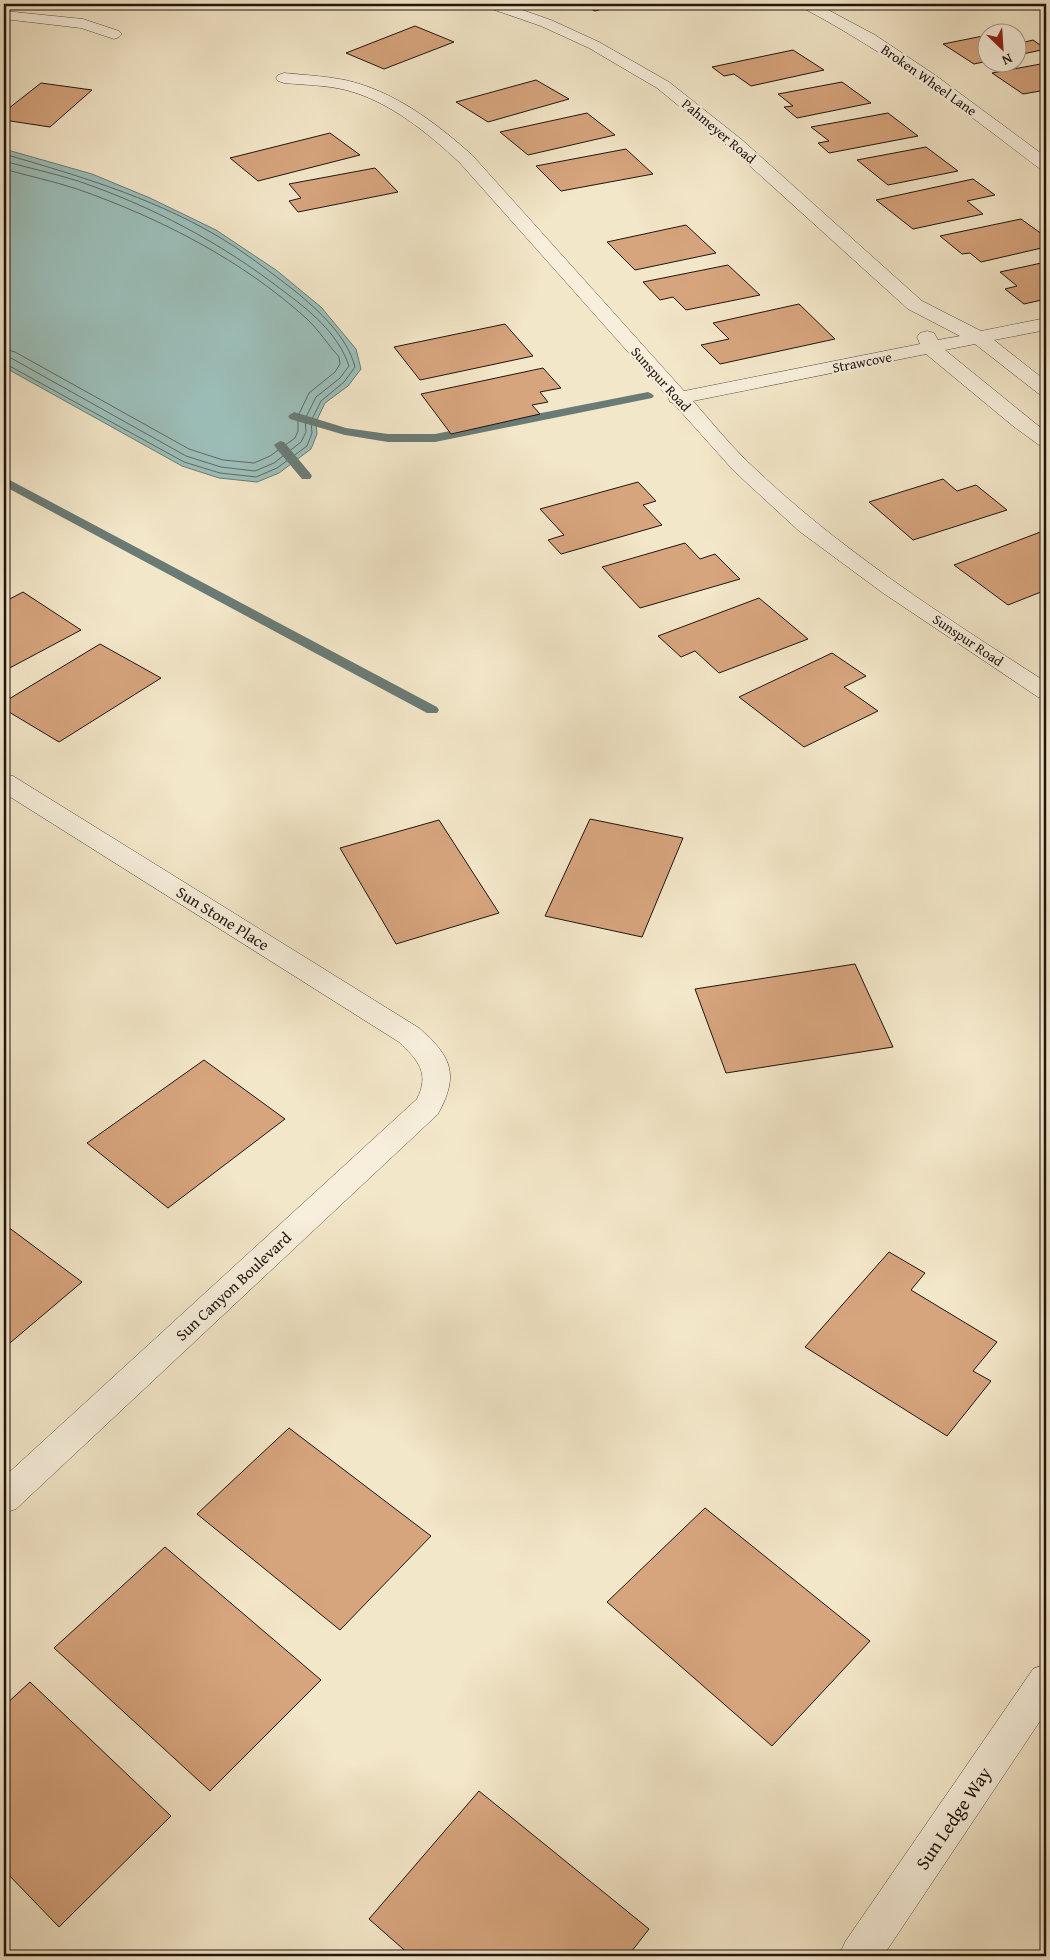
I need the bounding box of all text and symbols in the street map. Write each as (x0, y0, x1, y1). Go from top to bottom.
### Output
north arrow (978, 22, 1028, 72)
street label: Broken Wheel Lane (877, 39, 981, 121)
text: N (998, 49, 1016, 71)
street label: Pahmeyer Road (678, 94, 761, 168)
street label: Sunspur Road (626, 342, 696, 416)
street label: Strawcove (831, 346, 894, 378)
street label: Sunspur Road (929, 609, 1008, 671)
street label: Sun Stone Place (172, 880, 274, 956)
street label: Sun Canyon Boulevard (170, 1226, 297, 1346)
street label: Sun Ledge Way (908, 1760, 998, 1875)

